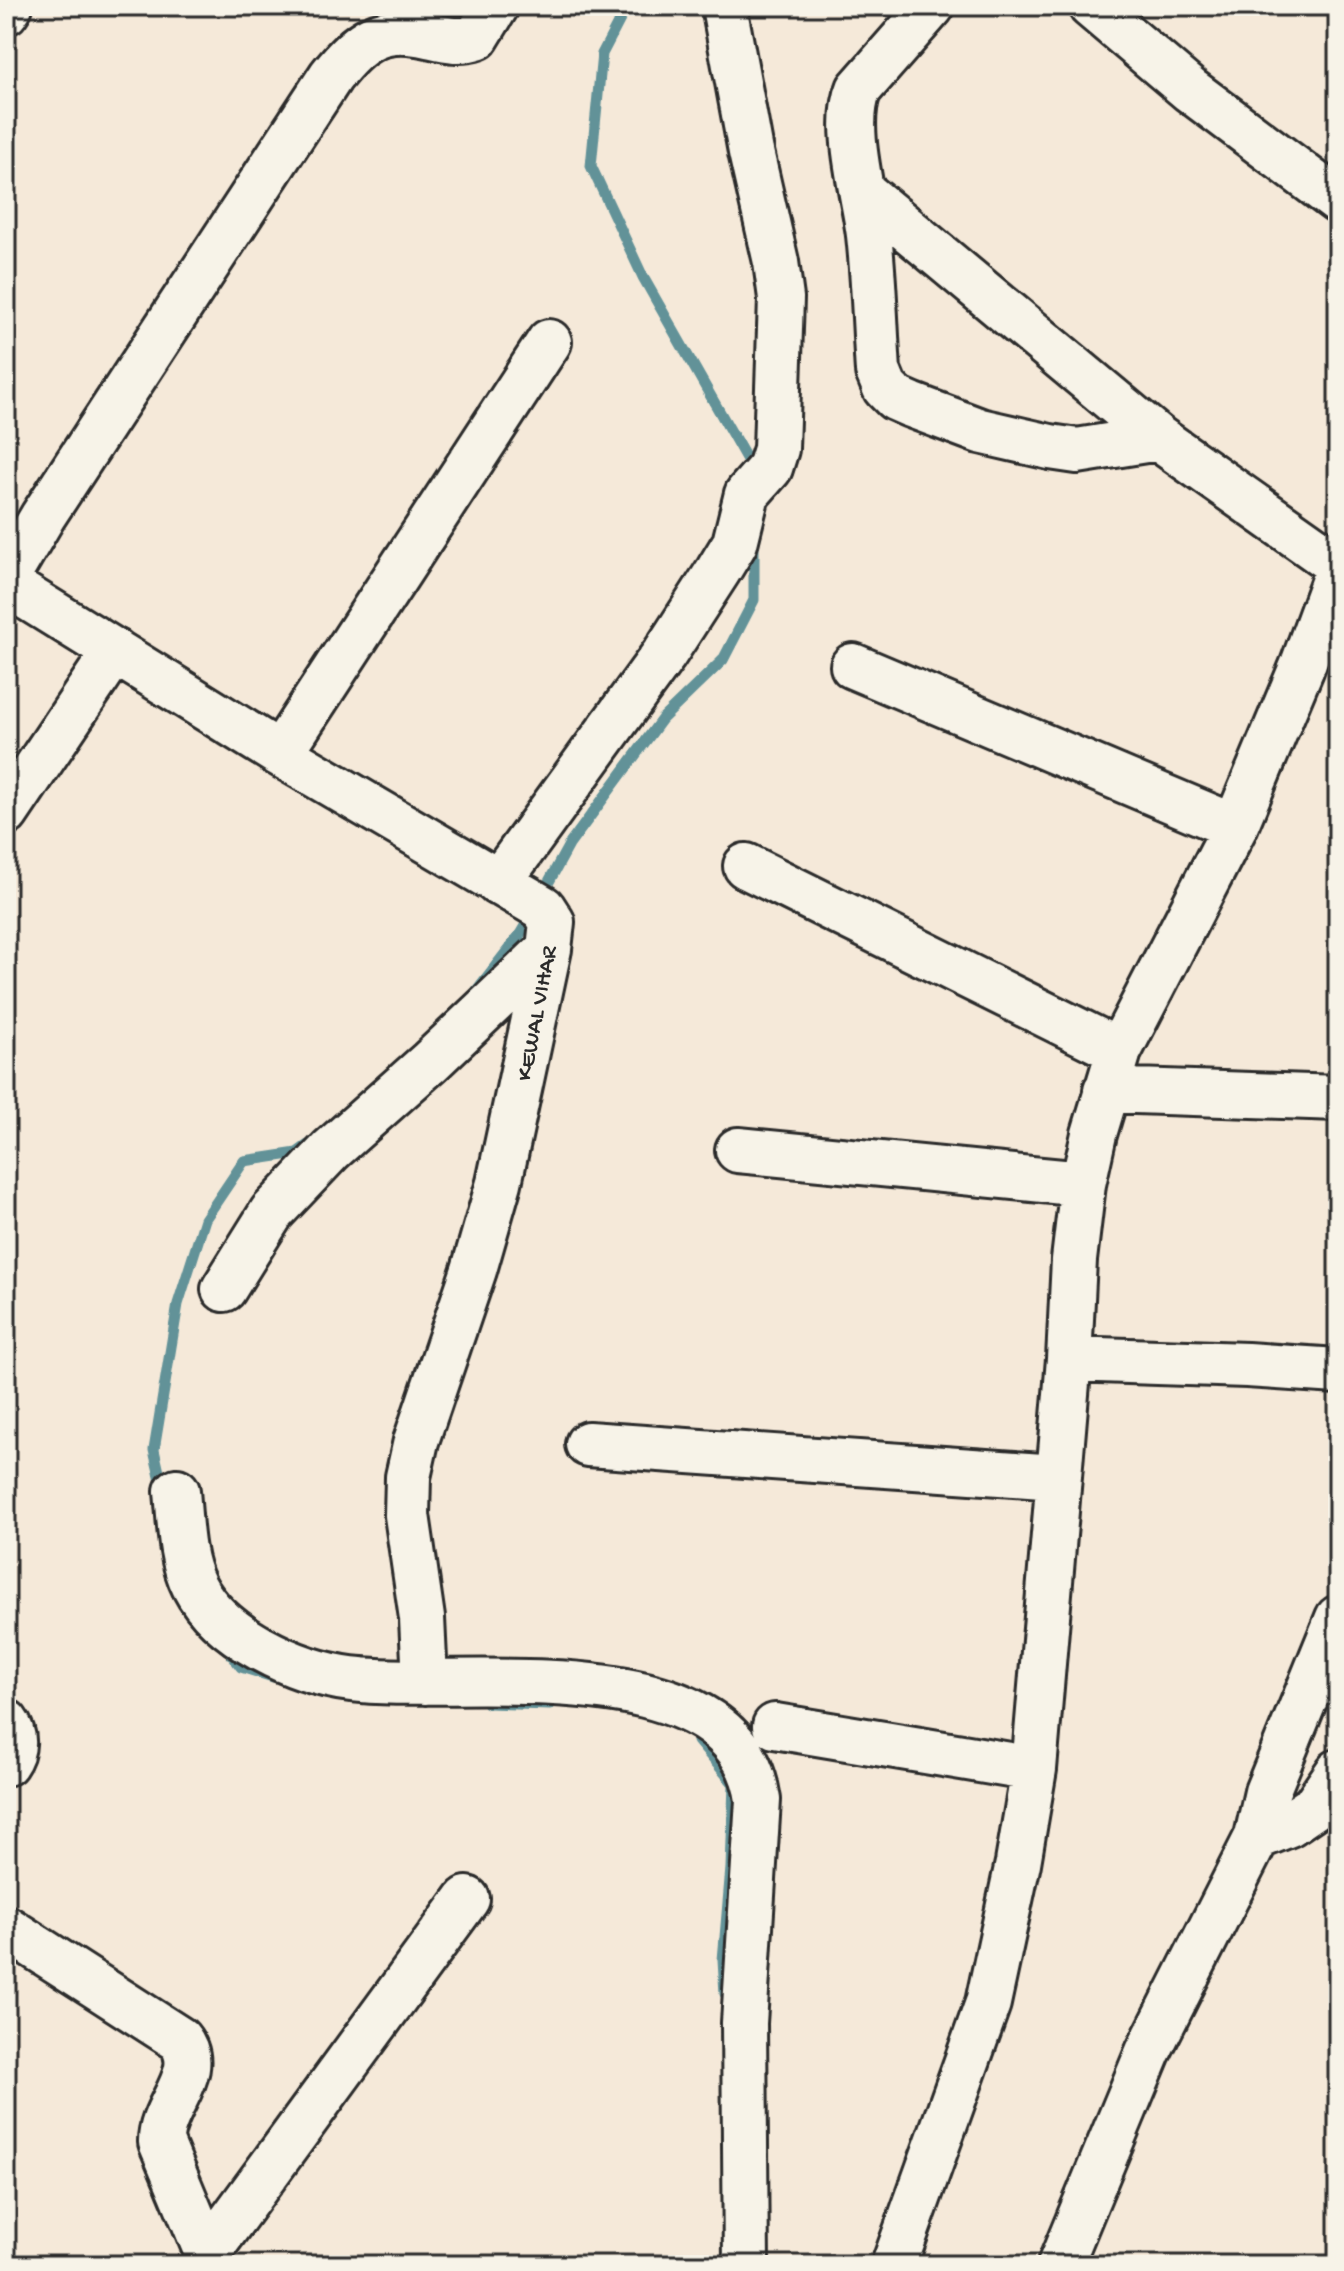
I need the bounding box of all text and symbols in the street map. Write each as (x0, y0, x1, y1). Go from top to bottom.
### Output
street label: KEWAL VIHAR (511, 942, 566, 1084)

